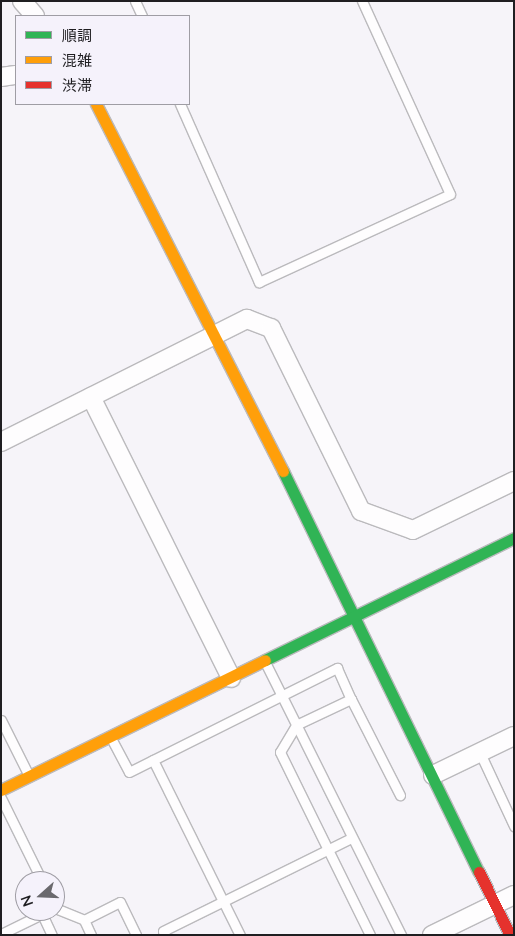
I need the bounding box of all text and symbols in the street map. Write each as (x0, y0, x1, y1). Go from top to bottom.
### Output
legend (15, 15, 190, 105)
text: 順調 (62, 26, 92, 44)
text: 混雑 (62, 51, 92, 69)
text: 渋滞 (62, 76, 92, 94)
north arrow (15, 871, 65, 921)
text: N (17, 893, 36, 909)

